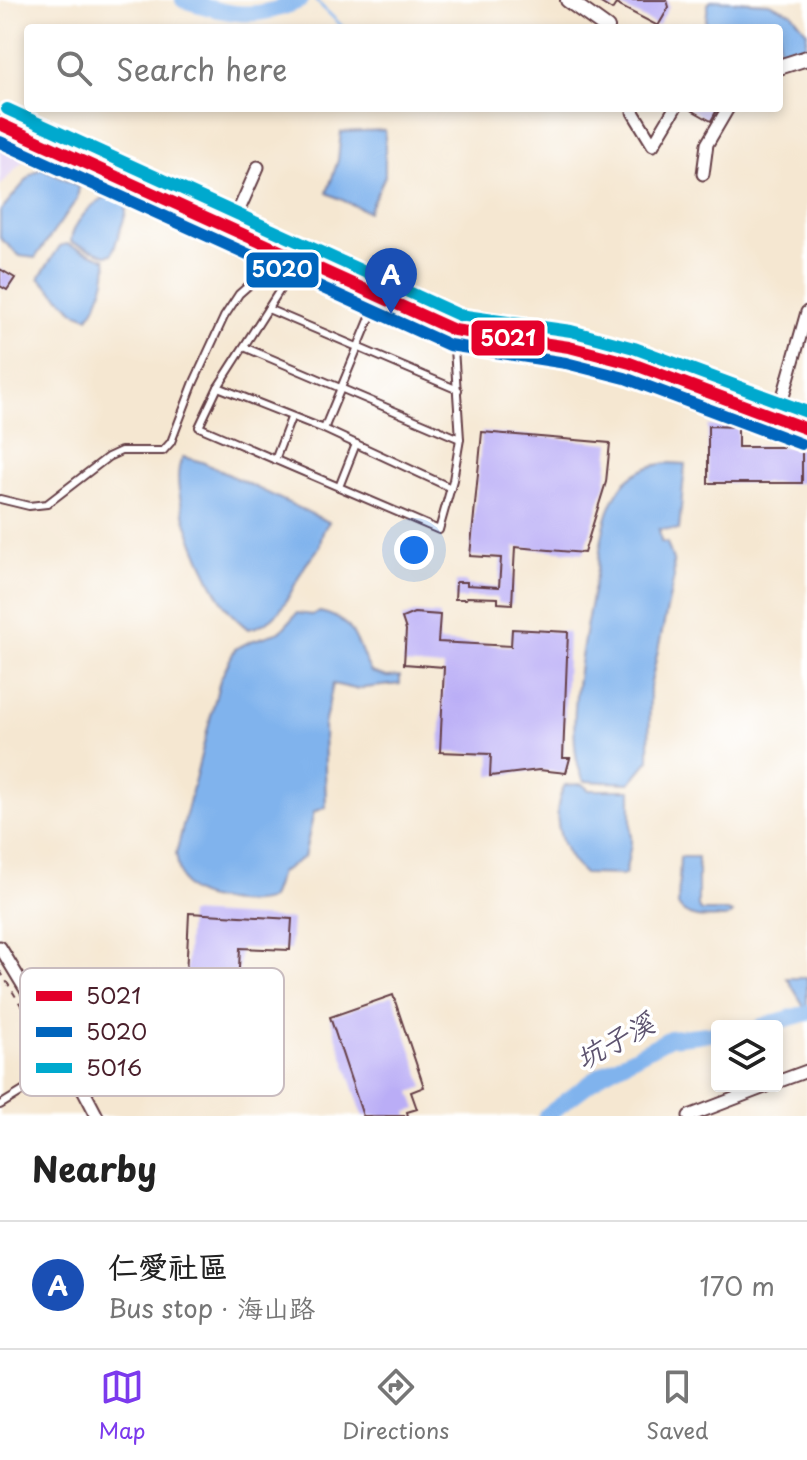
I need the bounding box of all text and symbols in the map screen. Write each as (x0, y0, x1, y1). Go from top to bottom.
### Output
search box (24, 24, 783, 112)
icon: search (52, 46, 96, 90)
text: Search here (116, 46, 288, 91)
pin: A (365, 248, 417, 314)
line badge: 5020 (245, 251, 320, 289)
text: 5020 (252, 251, 312, 284)
line badge: 5021 (470, 319, 546, 357)
text: 5021 (480, 320, 536, 353)
your location (394, 530, 434, 570)
legend (20, 968, 284, 1096)
text: 5021 (86, 978, 141, 1011)
water label: 坑子溪 (567, 1000, 663, 1079)
text: 5020 (86, 1014, 147, 1047)
map controls (711, 1020, 783, 1092)
button: layers (711, 1020, 783, 1092)
text: 5016 (86, 1050, 142, 1083)
text: Nearby (32, 1142, 157, 1194)
text: 仁愛社區 (108, 1243, 228, 1288)
text: A (48, 1266, 68, 1305)
text: 170 m (700, 1266, 775, 1305)
text: Bus stop · 海山路 (108, 1288, 315, 1327)
tab: Map (98, 1365, 145, 1446)
tab: Directions (342, 1365, 449, 1446)
tab: Saved (646, 1365, 709, 1446)

